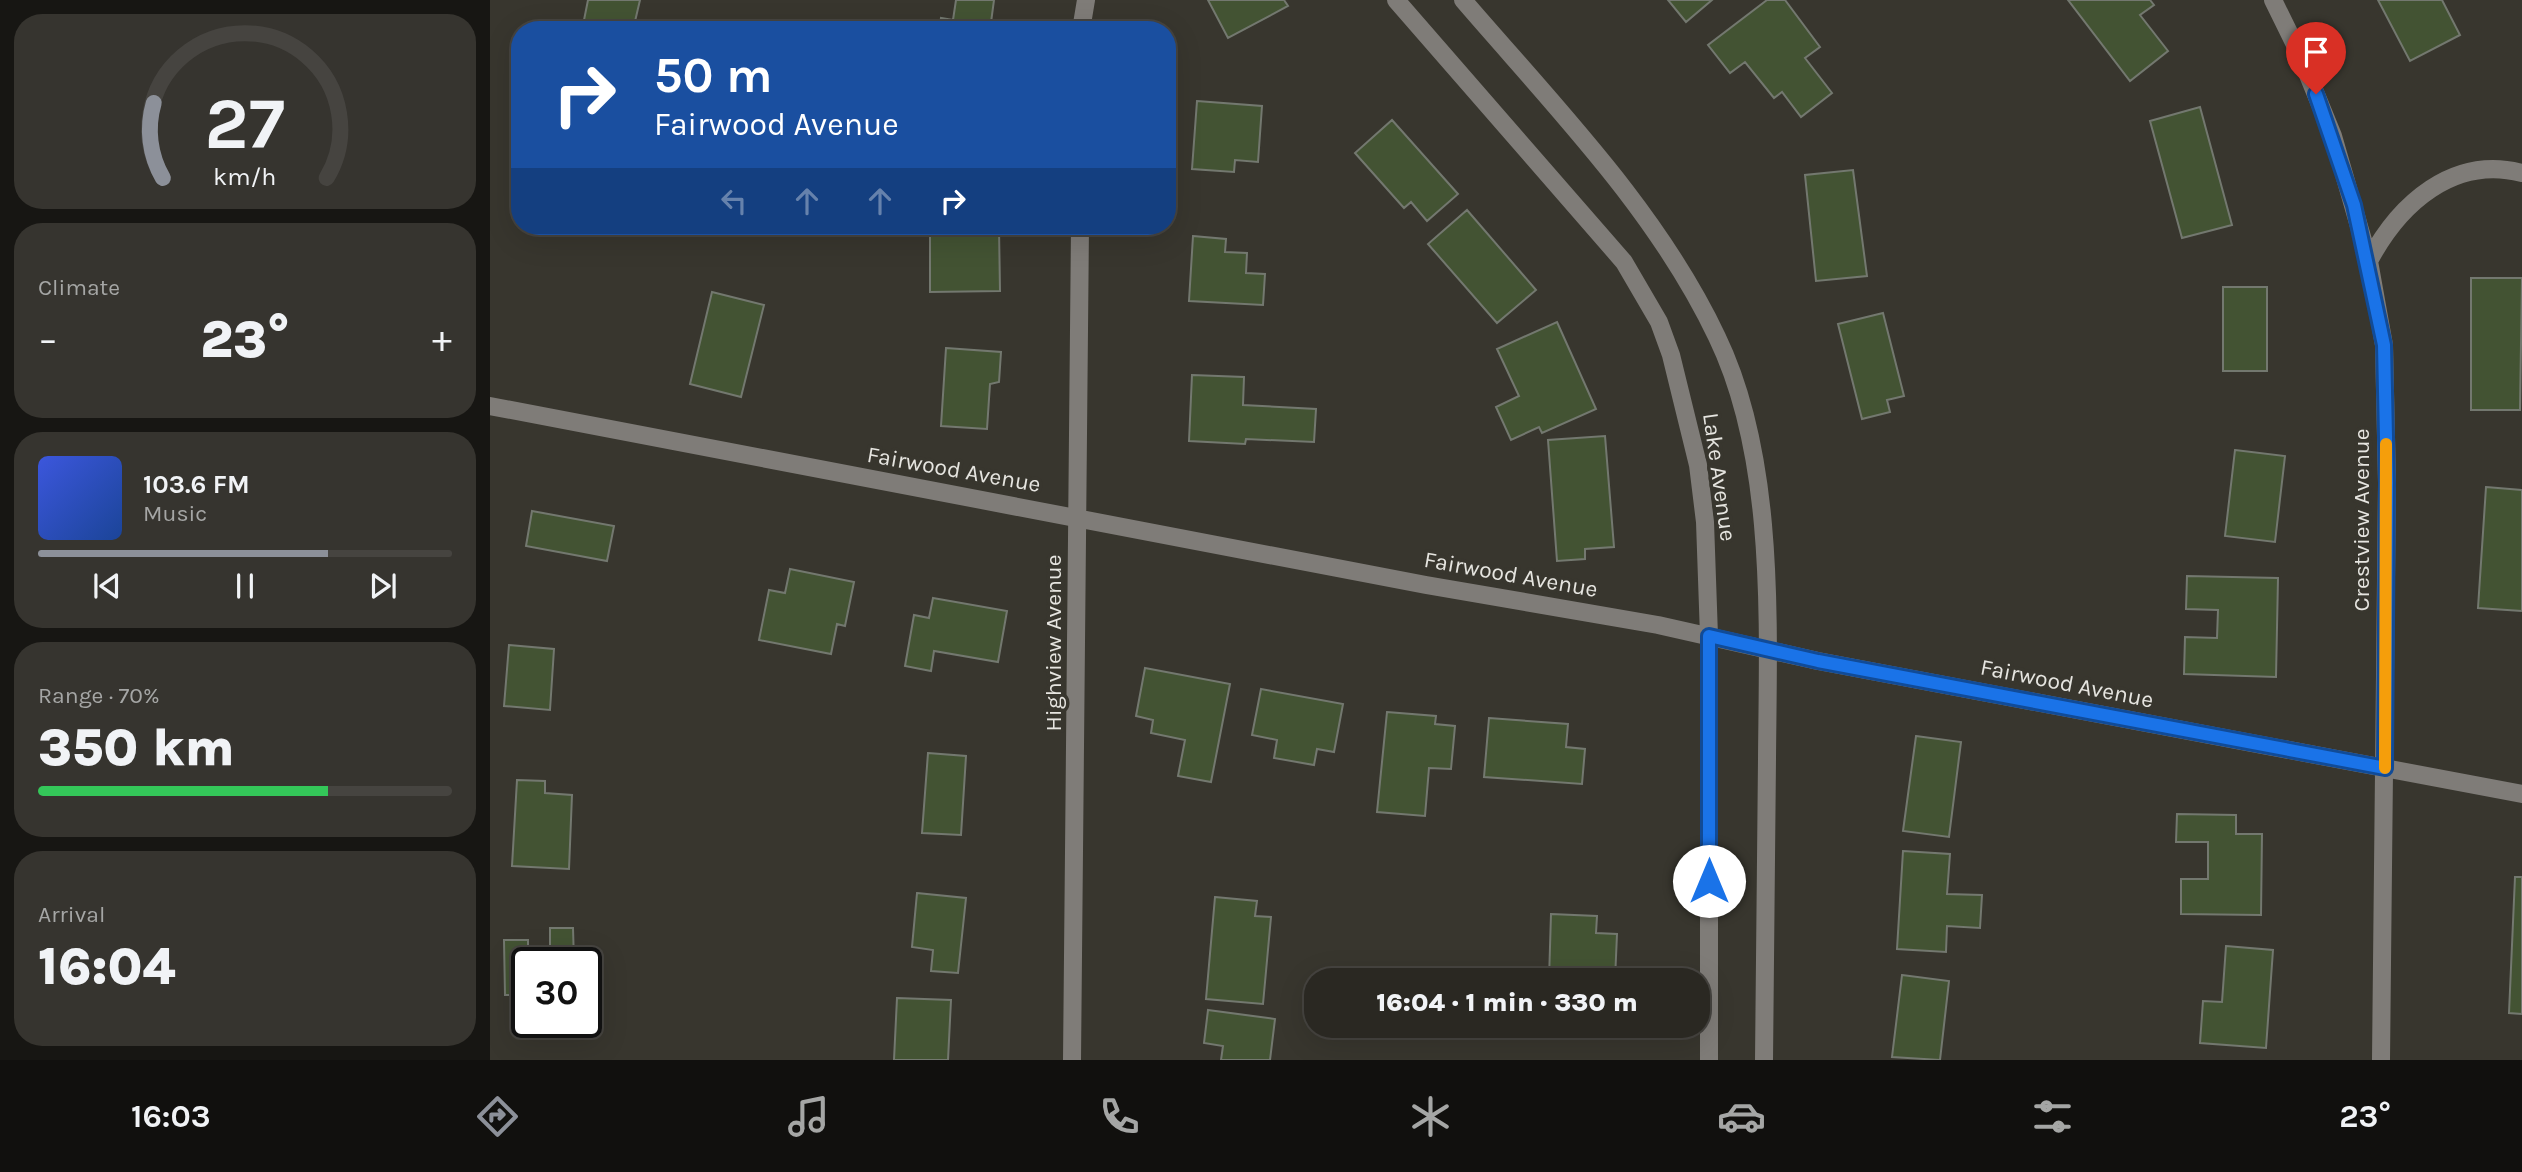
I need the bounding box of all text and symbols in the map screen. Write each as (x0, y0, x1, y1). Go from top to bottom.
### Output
pin (2286, 22, 2346, 94)
icon: arrive (2297, 33, 2335, 71)
text: 50 m (654, 47, 772, 104)
icon: right (539, 49, 630, 140)
text: 27 (205, 81, 285, 166)
text: Fairwood Avenue (654, 106, 899, 143)
text: km/h (213, 161, 277, 190)
icon: left (715, 182, 753, 220)
icon: ahead (788, 182, 826, 220)
icon: ahead (861, 182, 899, 220)
icon: right (934, 182, 972, 220)
text: Climate (38, 274, 120, 301)
text: 23° (200, 309, 290, 370)
text: − (38, 317, 58, 362)
text: + (432, 317, 452, 362)
street label: Lake Avenue (1697, 411, 1742, 543)
street label: Crestview Avenue (2348, 429, 2375, 612)
street label: Fairwood Avenue (865, 441, 1043, 498)
text: 103.6 FM (143, 469, 250, 500)
text: Music (143, 500, 207, 527)
street label: Fairwood Avenue (1422, 546, 1600, 603)
street label: Highview Avenue (1040, 554, 1067, 732)
icon: previous (88, 567, 126, 605)
icon: pause (226, 567, 264, 605)
icon: next (364, 567, 402, 605)
street label: Fairwood Avenue (1978, 653, 2156, 714)
text: Range · 70% (38, 682, 160, 709)
text: 350 km (38, 717, 235, 778)
position arrow (1672, 844, 1746, 918)
text: Arrival (38, 901, 105, 928)
text: 16:04 (38, 936, 176, 997)
speed limit sign: 30 (511, 947, 602, 1038)
text: 16:04 · 1 min · 330 m (1376, 987, 1638, 1018)
icon: directions (473, 1092, 522, 1141)
icon: music (784, 1092, 833, 1141)
icon: phone (1095, 1092, 1144, 1141)
icon: climate (1406, 1092, 1455, 1141)
icon: car (1717, 1092, 1766, 1141)
icon: filters (2028, 1092, 2077, 1141)
text: 16:03 (131, 1098, 211, 1135)
text: 23° (2339, 1098, 2391, 1135)

